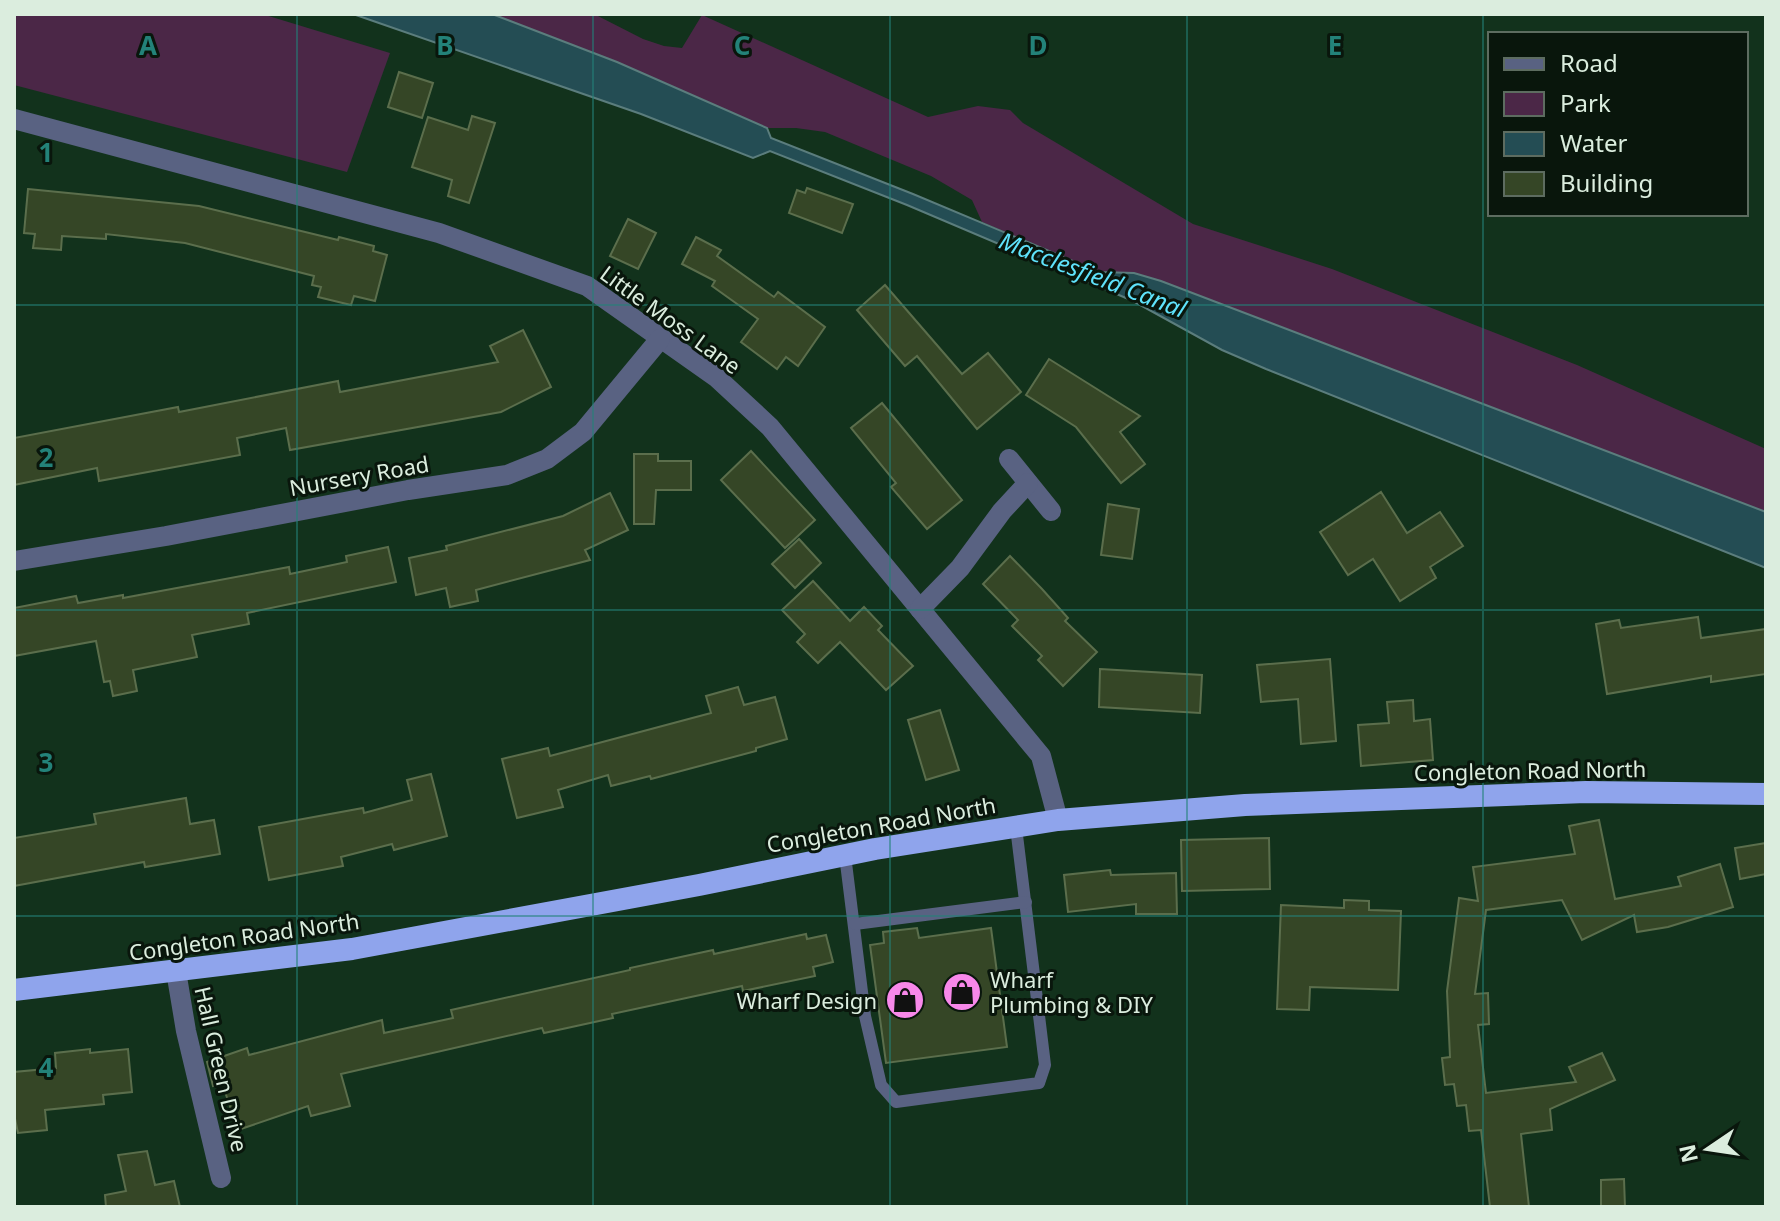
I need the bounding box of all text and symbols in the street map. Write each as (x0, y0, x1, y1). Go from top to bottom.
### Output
text: A (139, 27, 157, 63)
text: B (436, 27, 454, 63)
text: C (734, 27, 750, 63)
text: D (1028, 27, 1048, 63)
text: E (1328, 27, 1342, 63)
legend (1488, 32, 1748, 216)
text: Road (1560, 46, 1618, 79)
text: Park (1560, 86, 1611, 119)
text: Water (1560, 126, 1628, 159)
text: 1 (39, 134, 53, 170)
text: Building (1560, 166, 1653, 199)
water label: Macclesfield Canal (995, 223, 1192, 325)
street label: Little Moss Lane (595, 258, 747, 380)
text: 2 (39, 439, 54, 475)
street label: Nursery Road (287, 448, 431, 502)
text: 3 (39, 744, 53, 780)
street label: Congleton Road North (1414, 753, 1646, 787)
street label: Congleton Road North (764, 789, 998, 859)
street label: Congleton Road North (127, 905, 361, 967)
place label: Wharf Plumbing & DIY (990, 964, 1154, 1019)
shop icon: Wharf Plumbing & DIY (941, 971, 983, 1013)
shop icon: Wharf Design (884, 979, 926, 1021)
street label: Hall Green Drive (188, 983, 256, 1155)
place label: Wharf Design (736, 985, 877, 1015)
text: 4 (39, 1049, 54, 1085)
north arrow (1668, 1109, 1748, 1189)
text: N (1671, 1142, 1704, 1166)

